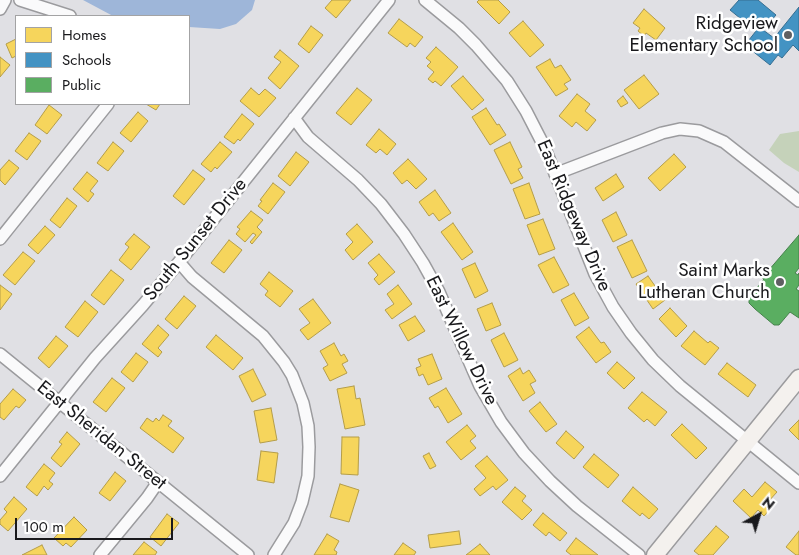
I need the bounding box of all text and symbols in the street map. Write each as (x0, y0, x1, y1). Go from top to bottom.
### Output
place label: Ridgeview Elementary School (629, 13, 778, 57)
legend (15, 15, 190, 105)
text: Homes (62, 24, 106, 46)
marker: Ridgeview Elementary School (782, 29, 794, 41)
text: Schools (62, 49, 111, 71)
text: Public (62, 74, 101, 96)
street label: East Ridgeway Drive (531, 137, 615, 295)
street label: South Sunset Drive (140, 174, 252, 306)
place label: Saint Marks Lutheran Church (638, 260, 770, 304)
street label: East Willow Drive (420, 273, 502, 409)
marker: Saint Marks Lutheran Church (774, 276, 786, 288)
street label: East Sheridan Street (32, 377, 170, 495)
north arrow (734, 490, 784, 540)
text: N (758, 492, 779, 515)
scale bar (18, 508, 175, 540)
text: 100 m (23, 516, 64, 538)

